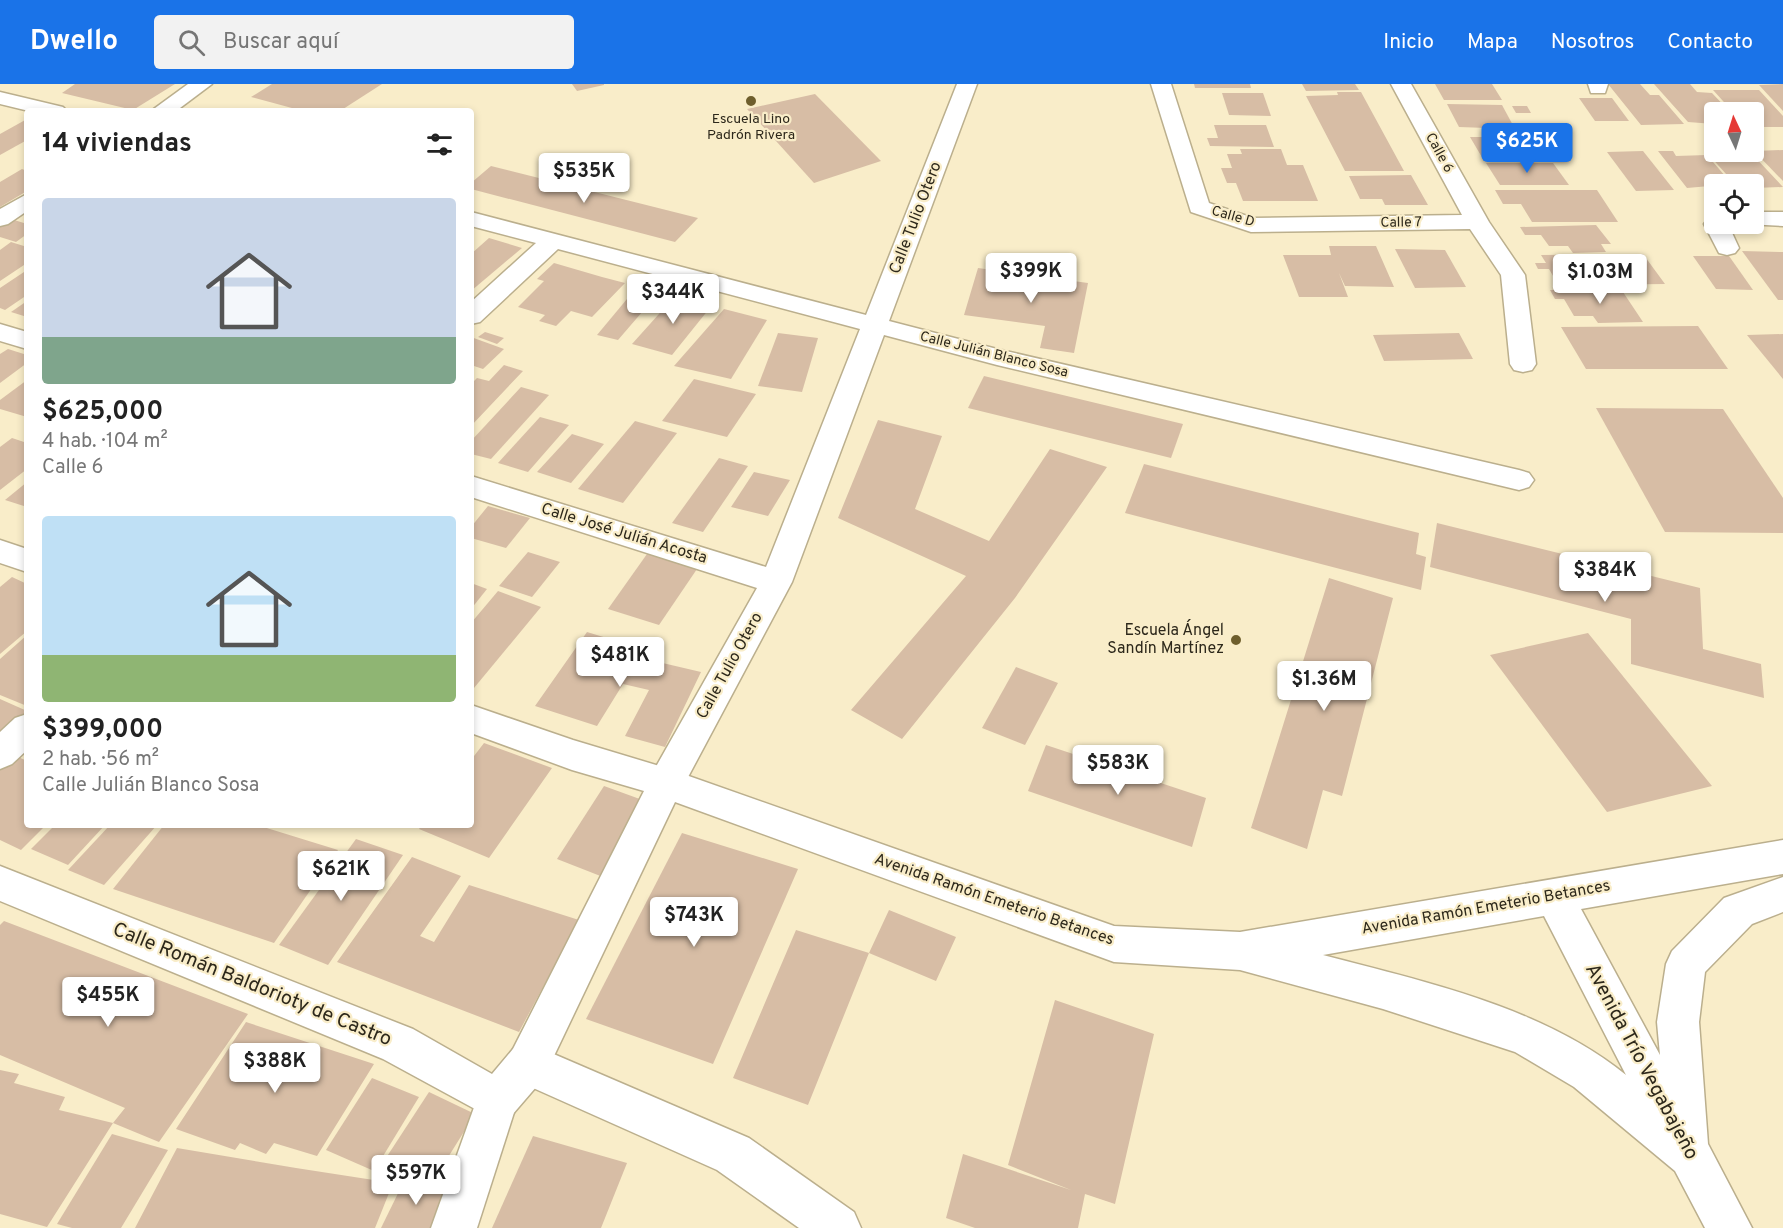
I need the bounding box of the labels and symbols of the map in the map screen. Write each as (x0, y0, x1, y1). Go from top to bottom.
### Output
marker: Escuela Lino Padrón Rivera (744, 94, 758, 108)
north arrow (1704, 102, 1764, 162)
place label: Escuela Lino Padrón Rivera (707, 111, 795, 144)
pin: $625K (1485, 123, 1569, 174)
street label: Calle 6 (1421, 130, 1457, 176)
pin: $535K (542, 153, 626, 204)
street label: Calle Tulio Otero (885, 159, 947, 277)
street label: Calle D (1209, 203, 1257, 231)
street label: Calle 7 (1380, 214, 1422, 232)
pin: $399K (989, 253, 1073, 304)
pin: $1.03M (1551, 254, 1649, 305)
pin: $344K (631, 274, 715, 325)
street label: Calle Julián Blanco Sosa (918, 328, 1070, 382)
street label: Calle José Julián Acosta (539, 499, 709, 569)
pin: $384K (1563, 552, 1647, 603)
street label: Calle Tulio Otero (693, 609, 768, 723)
place label: Escuela Ángel Sandín Martínez (1107, 619, 1224, 659)
marker: Escuela Ángel Sandín Martínez (1229, 633, 1243, 647)
pin: $481K (578, 637, 662, 688)
pin: $1.36M (1275, 661, 1373, 712)
pin: $583K (1076, 745, 1160, 796)
street label: Avenida Ramón Emeterio Betances (872, 850, 1116, 950)
pin: $621K (299, 851, 383, 902)
street label: Avenida Ramón Emeterio Betances (1360, 876, 1612, 940)
pin: $743K (652, 897, 736, 948)
street label: Calle Román Baldorioty de Castro (109, 917, 395, 1053)
street label: Avenida Trío Vegabajeño (1578, 959, 1704, 1165)
pin: $455K (66, 977, 150, 1028)
pin: $388K (233, 1043, 317, 1094)
pin: $597K (374, 1155, 458, 1206)

